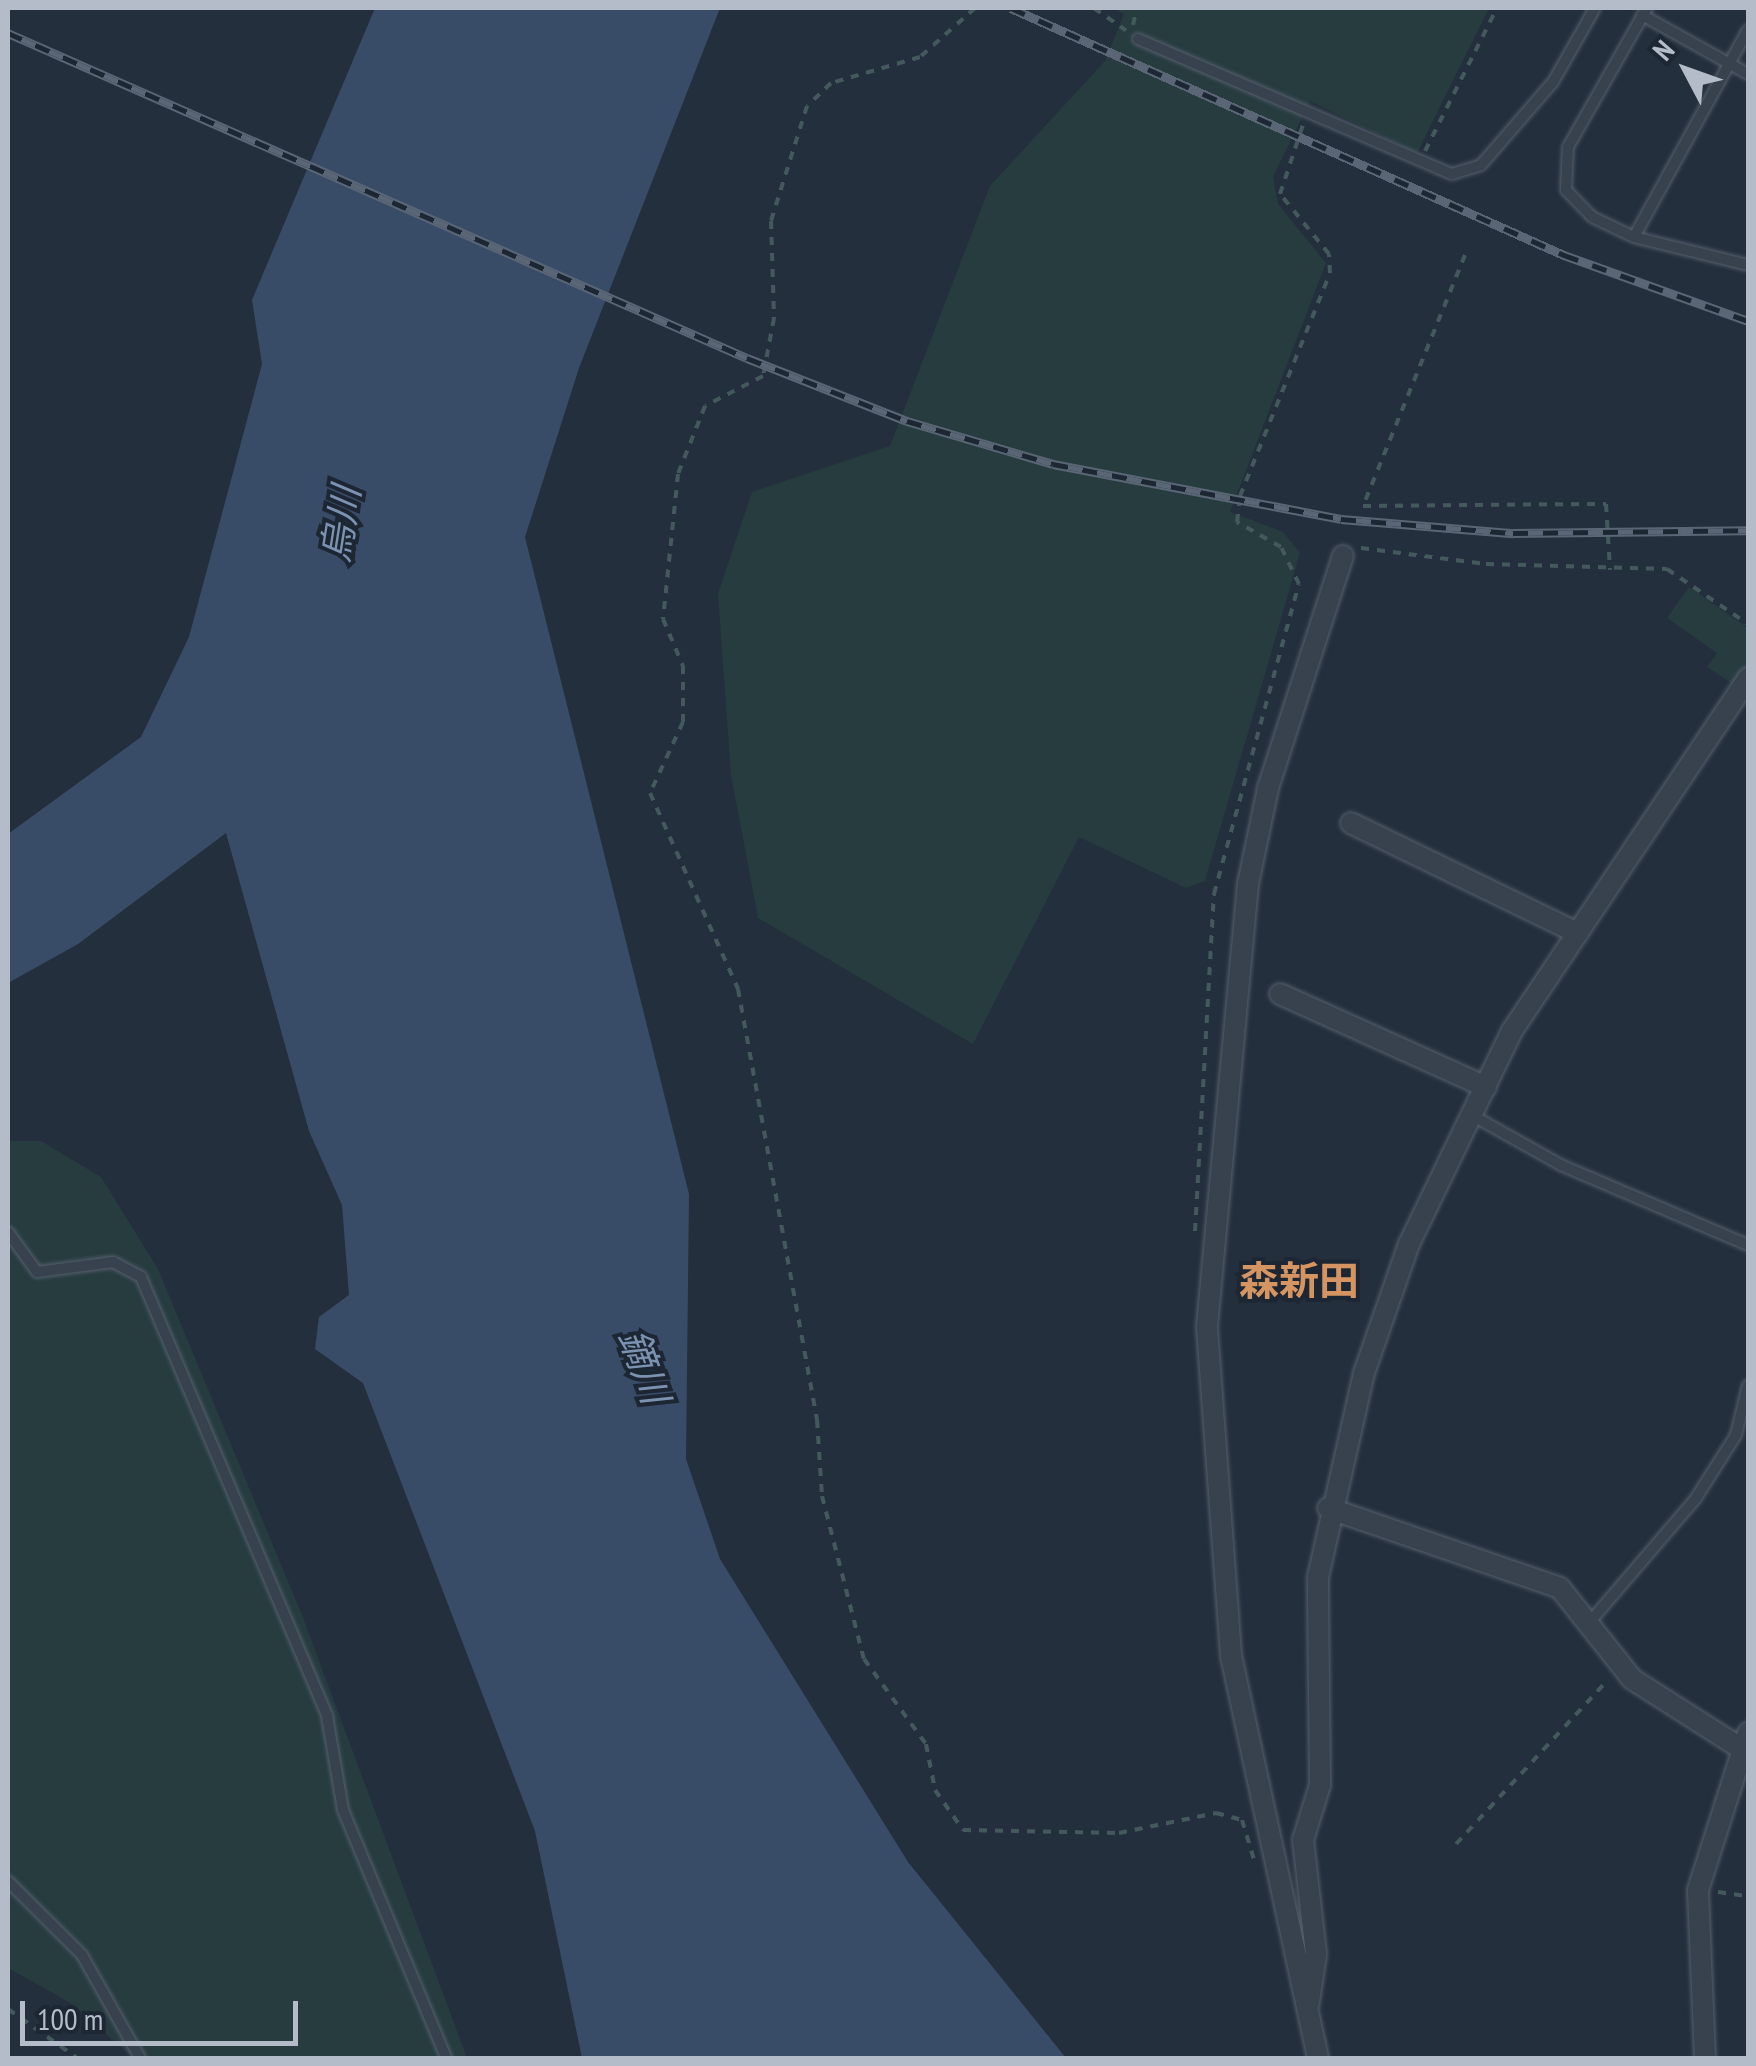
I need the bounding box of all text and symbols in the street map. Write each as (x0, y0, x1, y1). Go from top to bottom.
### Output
north arrow (1636, 20, 1736, 120)
text: N (1644, 32, 1682, 68)
water label: 烏川 (312, 483, 368, 565)
district label: 森新田 (1239, 1256, 1359, 1304)
water label: 鏑川 (611, 1322, 679, 1410)
scale bar (25, 1981, 302, 2043)
text: 100 m (37, 1999, 103, 2038)

